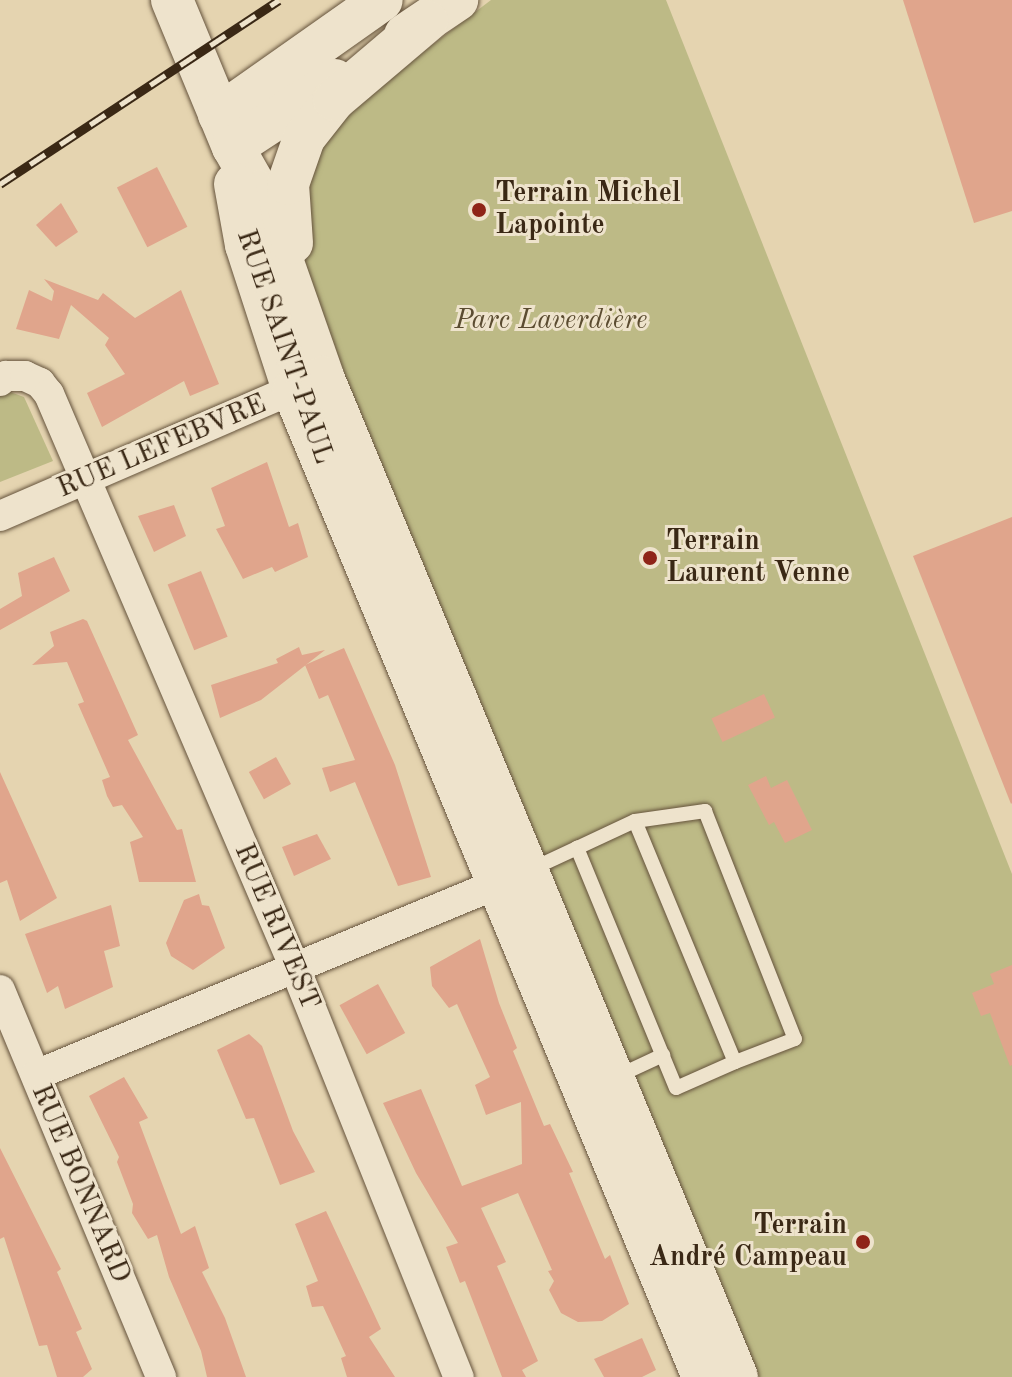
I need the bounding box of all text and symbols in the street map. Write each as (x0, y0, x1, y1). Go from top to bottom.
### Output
place label: Terrain Michel Lapointe (495, 177, 681, 243)
marker: Terrain Michel Lapointe (470, 201, 488, 219)
street label: RUE SAINT-PAUL (228, 225, 340, 469)
park label: Parc Laverdière (454, 304, 648, 338)
street label: RUE LEFEBVRE (52, 388, 272, 506)
place label: Terrain Laurent Venne (666, 525, 850, 591)
marker: Terrain Laurent Venne (641, 549, 659, 567)
street label: RUE RIVEST (226, 839, 326, 1015)
street label: RUE BONNARD (23, 1080, 137, 1288)
place label: Terrain André Campeau (649, 1209, 847, 1275)
marker: Terrain André Campeau (854, 1233, 872, 1251)

